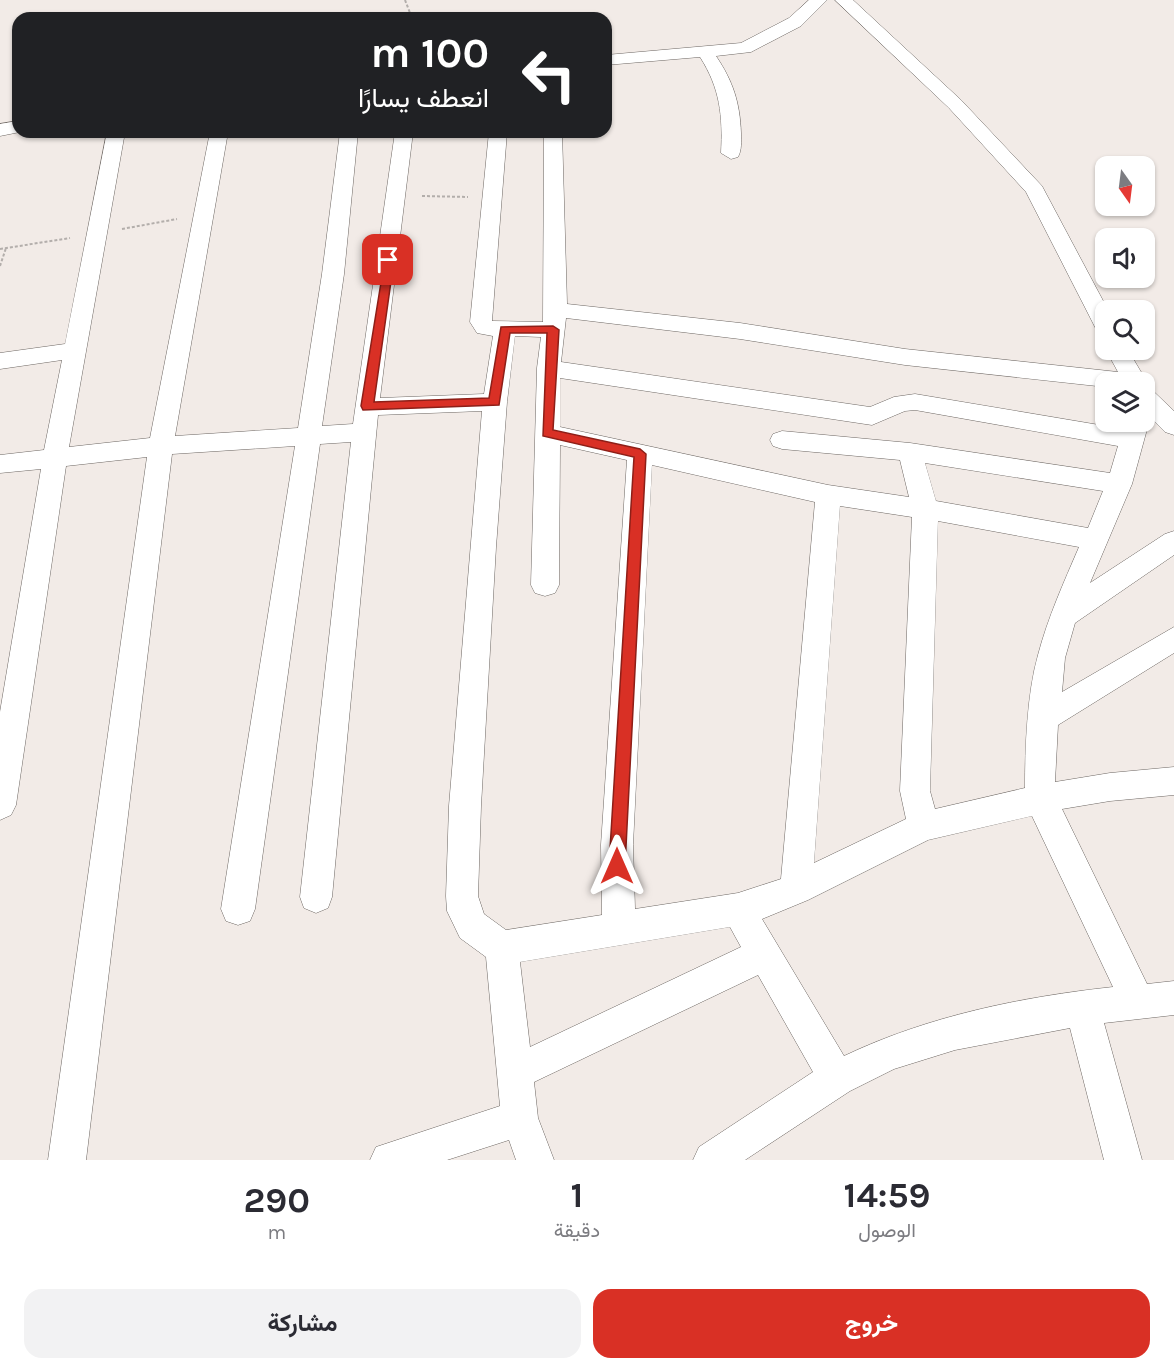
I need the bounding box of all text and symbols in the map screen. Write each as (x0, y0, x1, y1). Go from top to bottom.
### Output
text: 100 m (370, 28, 489, 78)
icon: left (510, 36, 588, 114)
text: انعطف يسارًا (358, 82, 489, 114)
north arrow (1095, 156, 1155, 216)
map controls (1095, 156, 1155, 432)
button: sound (1095, 228, 1155, 288)
pin (362, 234, 413, 285)
icon: arrive (371, 243, 404, 276)
button: search (1095, 300, 1155, 360)
button: layers (1095, 372, 1155, 432)
position arrow (585, 834, 649, 898)
text: 1 (570, 1174, 583, 1216)
text: 14:59 (844, 1174, 930, 1216)
text: 290 (244, 1179, 310, 1221)
text: دقيقة (554, 1219, 600, 1242)
text: الوصول (858, 1219, 916, 1242)
text: m (267, 1221, 286, 1244)
button: مشاركة (24, 1289, 581, 1358)
button: خروج (593, 1289, 1150, 1358)

